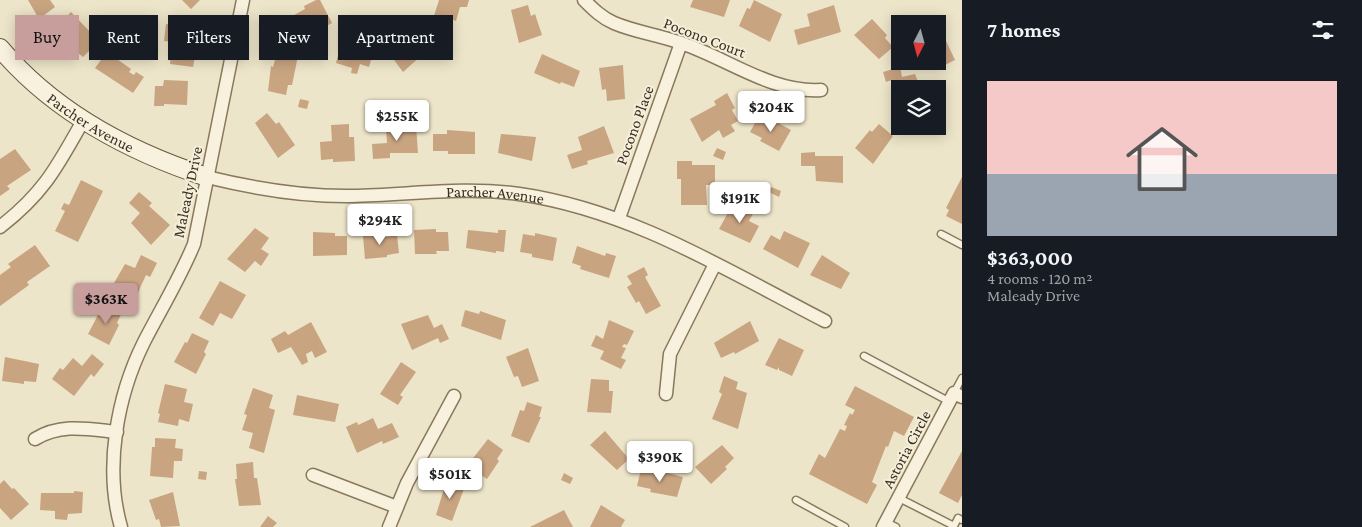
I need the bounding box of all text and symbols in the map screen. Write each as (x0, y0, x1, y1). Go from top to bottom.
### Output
street label: Pocono Court (661, 14, 749, 61)
chip: Buy (15, 15, 79, 60)
chip: Rent (89, 15, 158, 60)
chip: Filters (168, 15, 249, 60)
chip: New (259, 15, 328, 60)
chip: Apartment (338, 15, 453, 60)
north arrow (891, 15, 946, 70)
map controls (891, 15, 946, 135)
icon: filters (1309, 16, 1337, 44)
text: 7 homes (987, 18, 1060, 42)
button: layers (891, 80, 946, 135)
street label: Pocono Place (612, 83, 657, 167)
street label: Parcher Avenue (44, 89, 137, 156)
pin: $204K (736, 90, 806, 133)
text: $204K (749, 98, 793, 115)
pin: $255K (362, 100, 432, 142)
text: $255K (376, 107, 418, 124)
icon: home (1117, 114, 1207, 204)
street label: Maleady Drive (170, 145, 206, 240)
pin: $191K (705, 182, 775, 224)
street label: Parcher Avenue (446, 183, 546, 207)
text: $191K (721, 189, 759, 206)
pin: $294K (345, 204, 415, 246)
text: $294K (358, 211, 402, 228)
text: $363,000 (987, 246, 1073, 270)
text: 4 rooms · 120 m² (987, 270, 1092, 287)
pin: $363K (71, 282, 141, 325)
text: Maleady Drive (987, 287, 1080, 304)
text: $363K (85, 290, 127, 307)
street label: Astoria Circle (879, 407, 934, 491)
pin: $390K (625, 440, 695, 483)
text: $390K (638, 448, 682, 465)
pin: $501K (415, 458, 485, 500)
text: $501K (429, 465, 471, 482)

